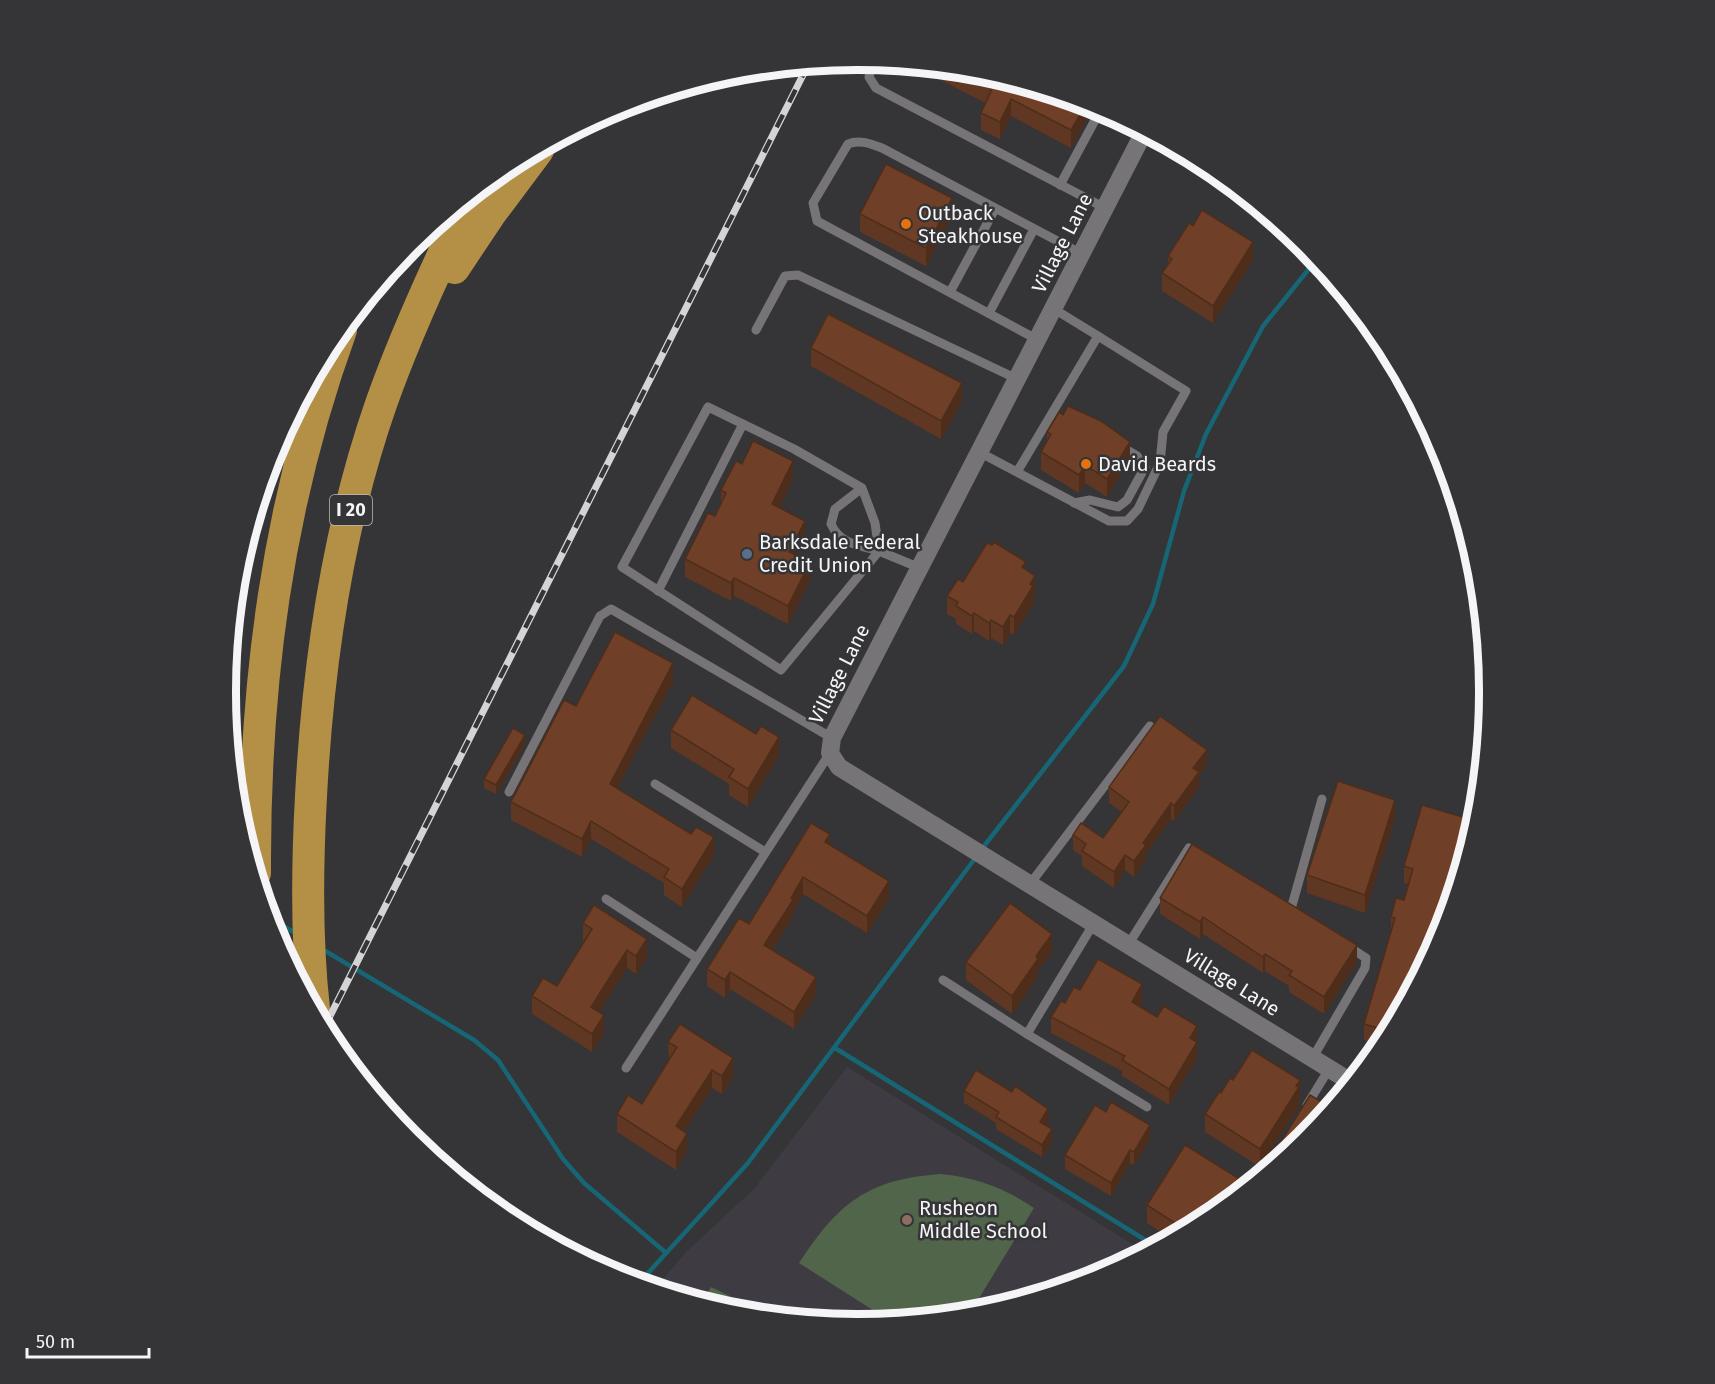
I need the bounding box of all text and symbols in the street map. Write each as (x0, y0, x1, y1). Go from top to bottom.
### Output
street label: Village Lane (1027, 189, 1097, 297)
place label: Outback Steakhouse (918, 201, 1023, 248)
marker: Outback Steakhouse (899, 217, 913, 231)
place label: David Beards (1098, 452, 1216, 476)
marker: David Beards (1079, 457, 1093, 471)
road number: I 20 (330, 495, 372, 525)
place label: Barksdale Federal Credit Union (759, 530, 920, 577)
marker: Barksdale Federal Credit Union (740, 547, 754, 561)
street label: Village Lane (804, 620, 874, 728)
street label: Village Lane (1180, 943, 1284, 1021)
place label: Rusheon Middle School (919, 1196, 1048, 1243)
marker: Rusheon Middle School (900, 1213, 914, 1227)
scale bar (27, 1321, 148, 1359)
text: 50 m (36, 1331, 75, 1353)

